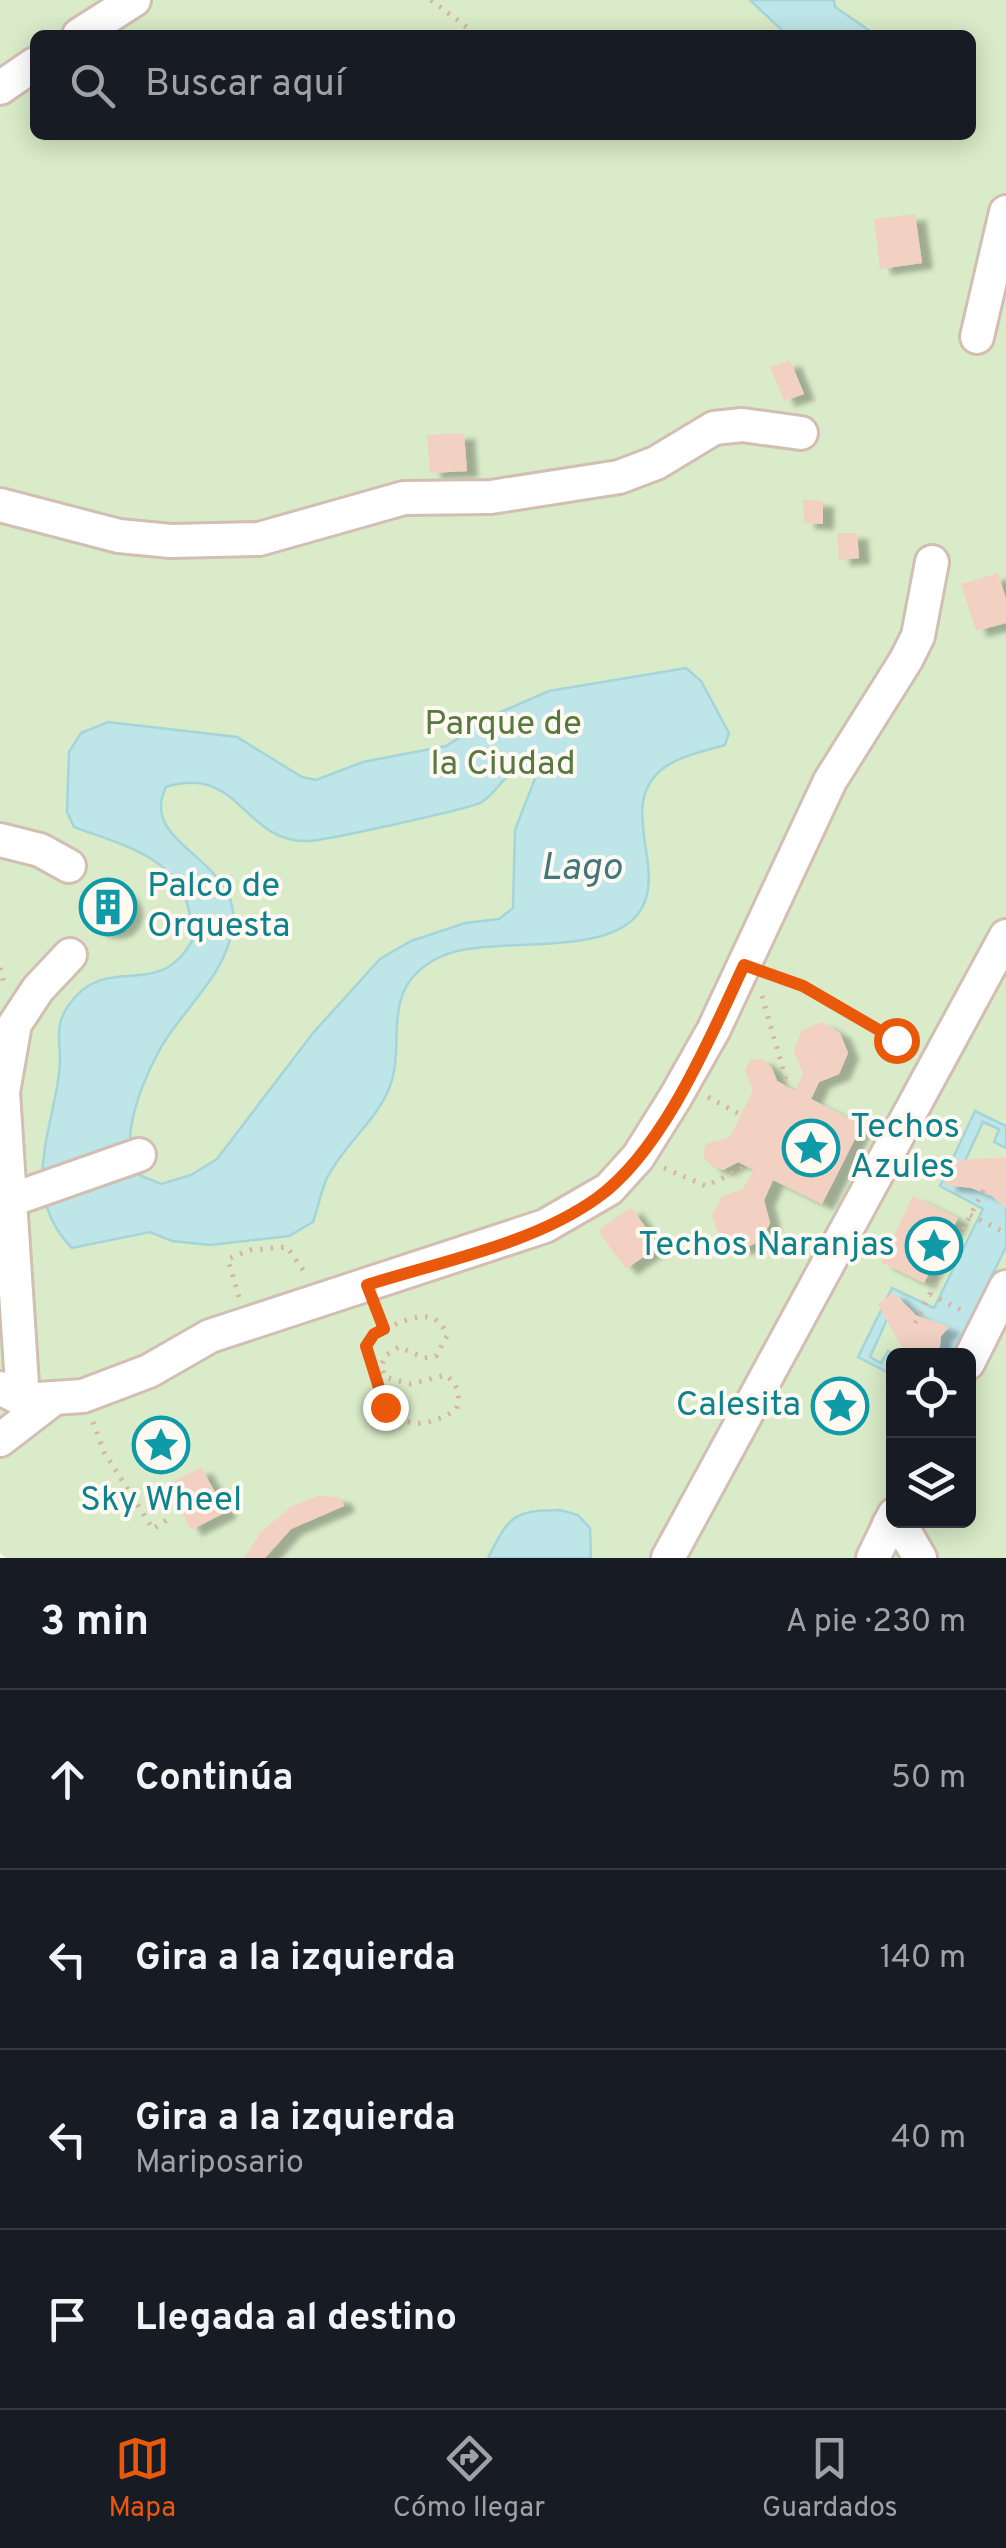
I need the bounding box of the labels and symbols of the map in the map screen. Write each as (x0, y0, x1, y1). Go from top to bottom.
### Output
park label: Parque de la Ciudad (424, 703, 582, 787)
water label: Lago (540, 845, 622, 894)
place label: Palco de Orquesta (147, 865, 291, 949)
building icon: Palco de Orquesta (78, 877, 138, 937)
route start (874, 1018, 920, 1064)
place label: Techos Azules (850, 1106, 960, 1190)
place icon: Techos Azules (781, 1118, 841, 1178)
place icon: Techos Naranjas (904, 1216, 964, 1276)
place label: Techos Naranjas (638, 1224, 895, 1268)
place icon: Calesita (810, 1376, 870, 1436)
place label: Calesita (676, 1384, 801, 1428)
route end (363, 1385, 409, 1431)
place icon: Sky Wheel (131, 1415, 191, 1475)
place label: Sky Wheel (80, 1479, 242, 1523)

